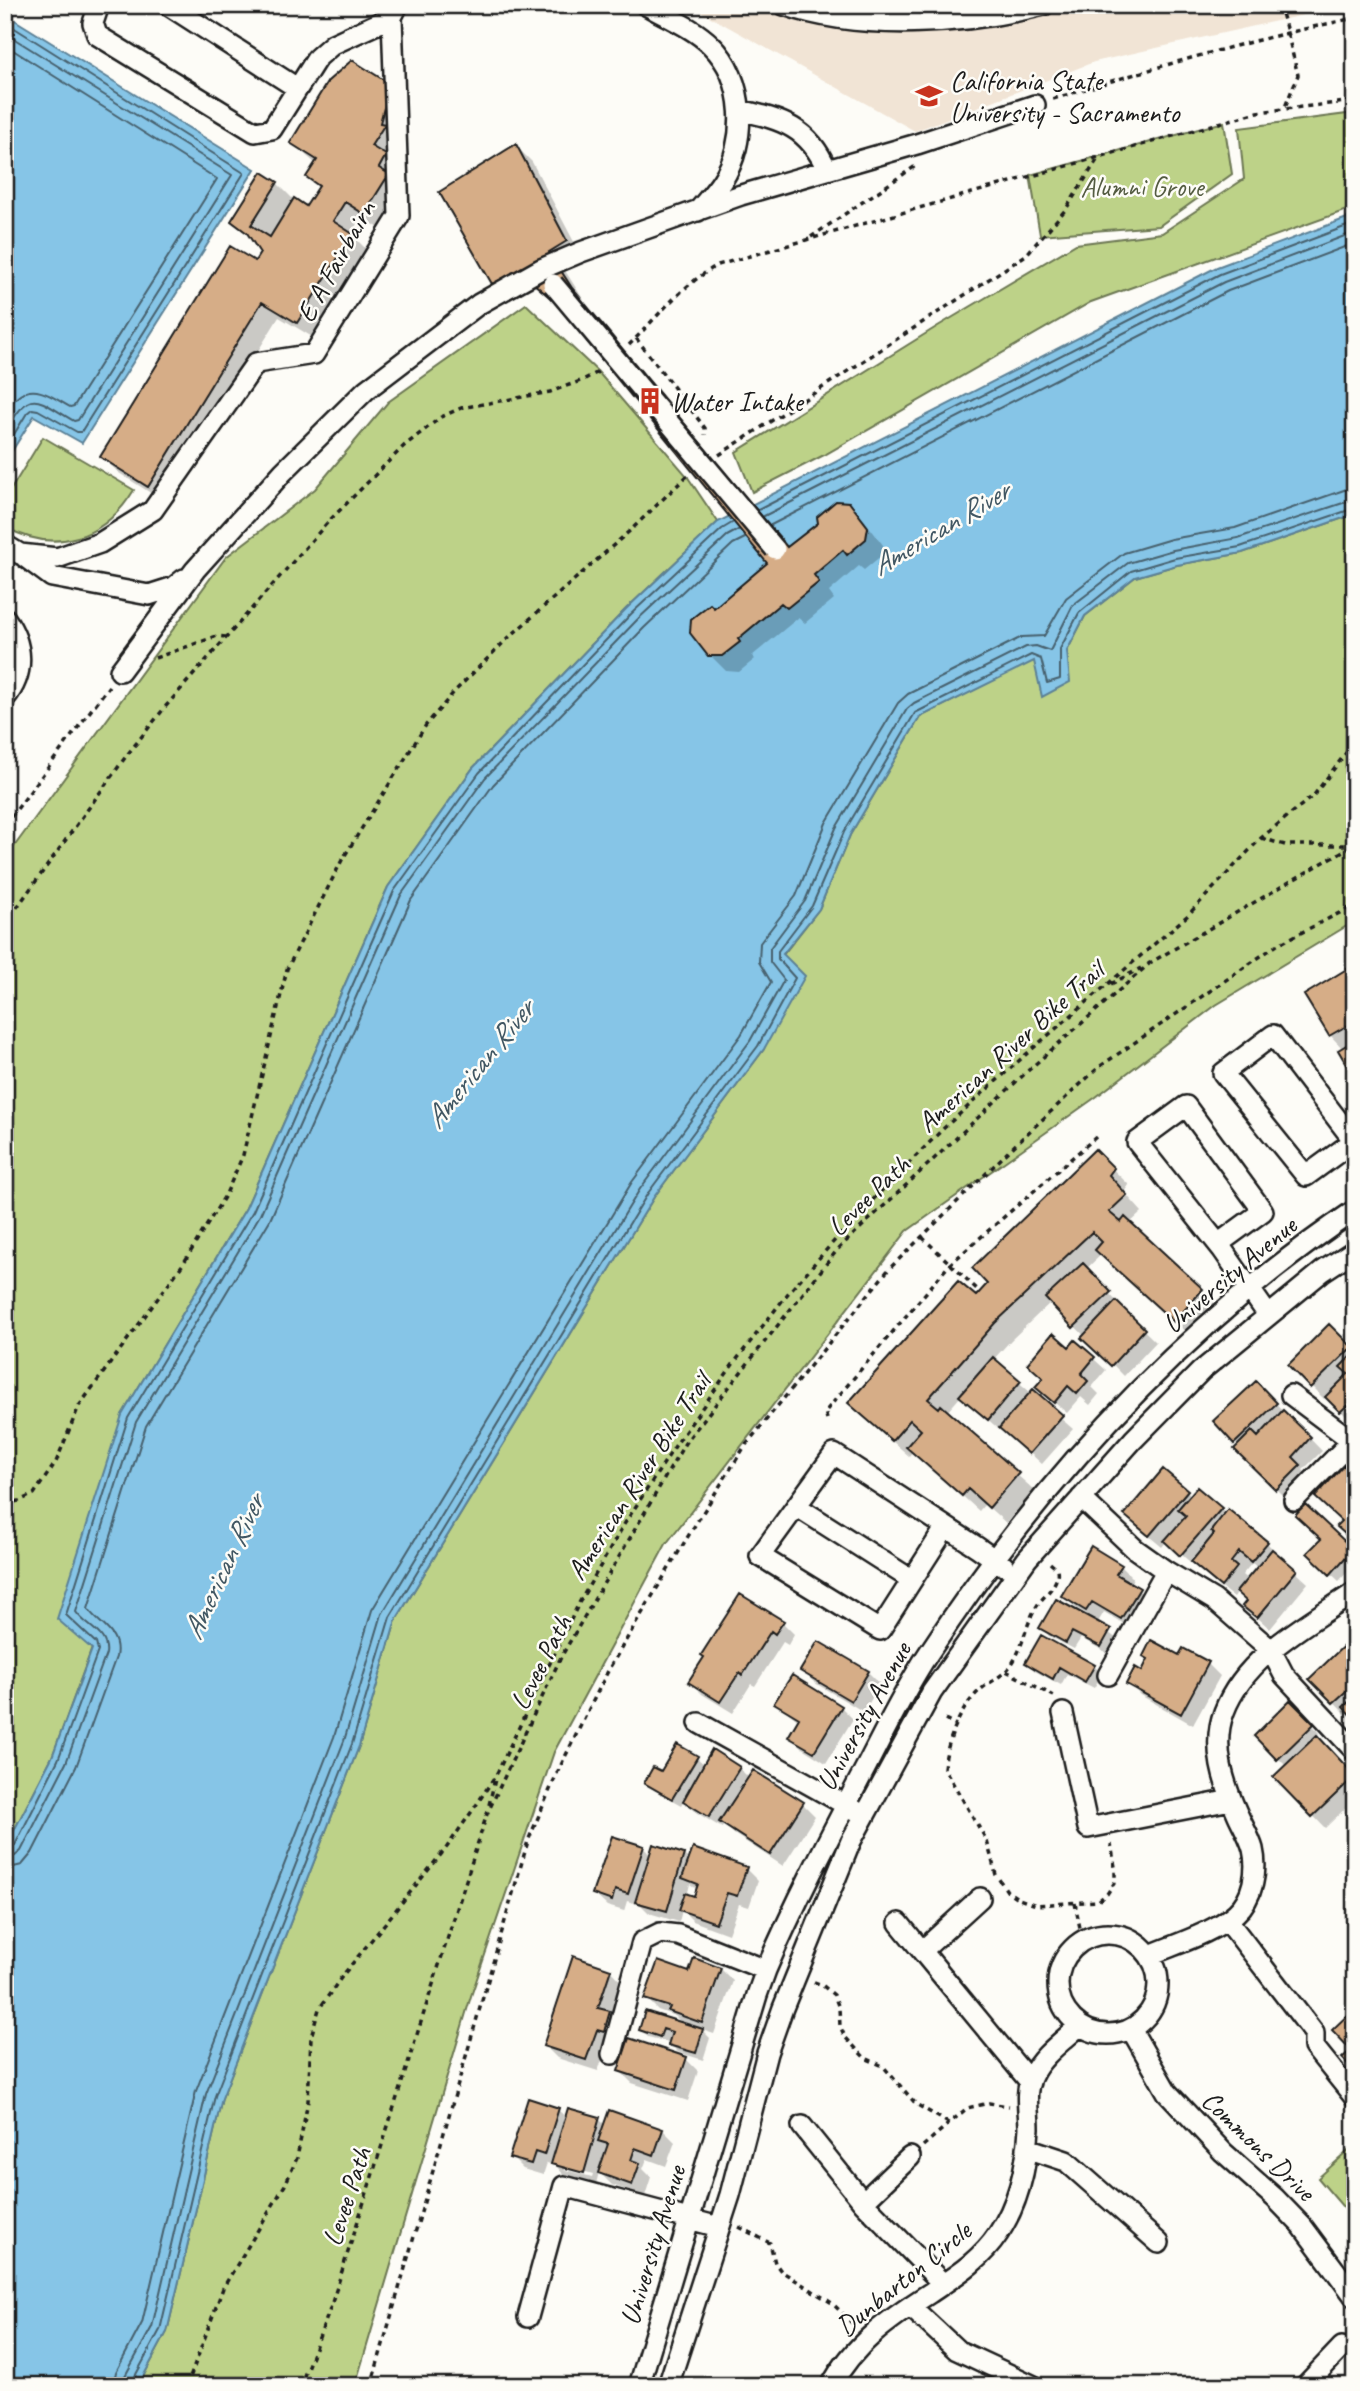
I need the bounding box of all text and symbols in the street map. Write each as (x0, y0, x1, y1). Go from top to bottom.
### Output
place label: California State University - Sacramento (950, 63, 1182, 130)
school or university icon: California State University - Sacramento (914, 81, 944, 111)
park label: Alumni Grove (1081, 169, 1205, 204)
street label: E A Fairbairn (288, 193, 384, 328)
place label: Water Intake (671, 384, 804, 419)
building icon: Water Intake (635, 386, 665, 416)
water label: American River (864, 469, 1020, 584)
street label: American River Bike Trail (910, 950, 1115, 1139)
water label: American River (416, 988, 546, 1136)
street label: Levee Path (820, 1147, 917, 1243)
street label: University Avenue (1155, 1207, 1305, 1341)
street label: American River Bike Trail (559, 1362, 721, 1586)
water label: American River (173, 1484, 275, 1645)
street label: Levee Path (502, 1609, 579, 1715)
street label: University Avenue (808, 1634, 920, 1797)
street label: Commons Drive (1194, 2083, 1324, 2209)
street label: Levee Path (314, 2142, 379, 2250)
street label: University Avenue (612, 2160, 694, 2329)
street label: Dunbarton Circle (829, 2212, 979, 2343)

